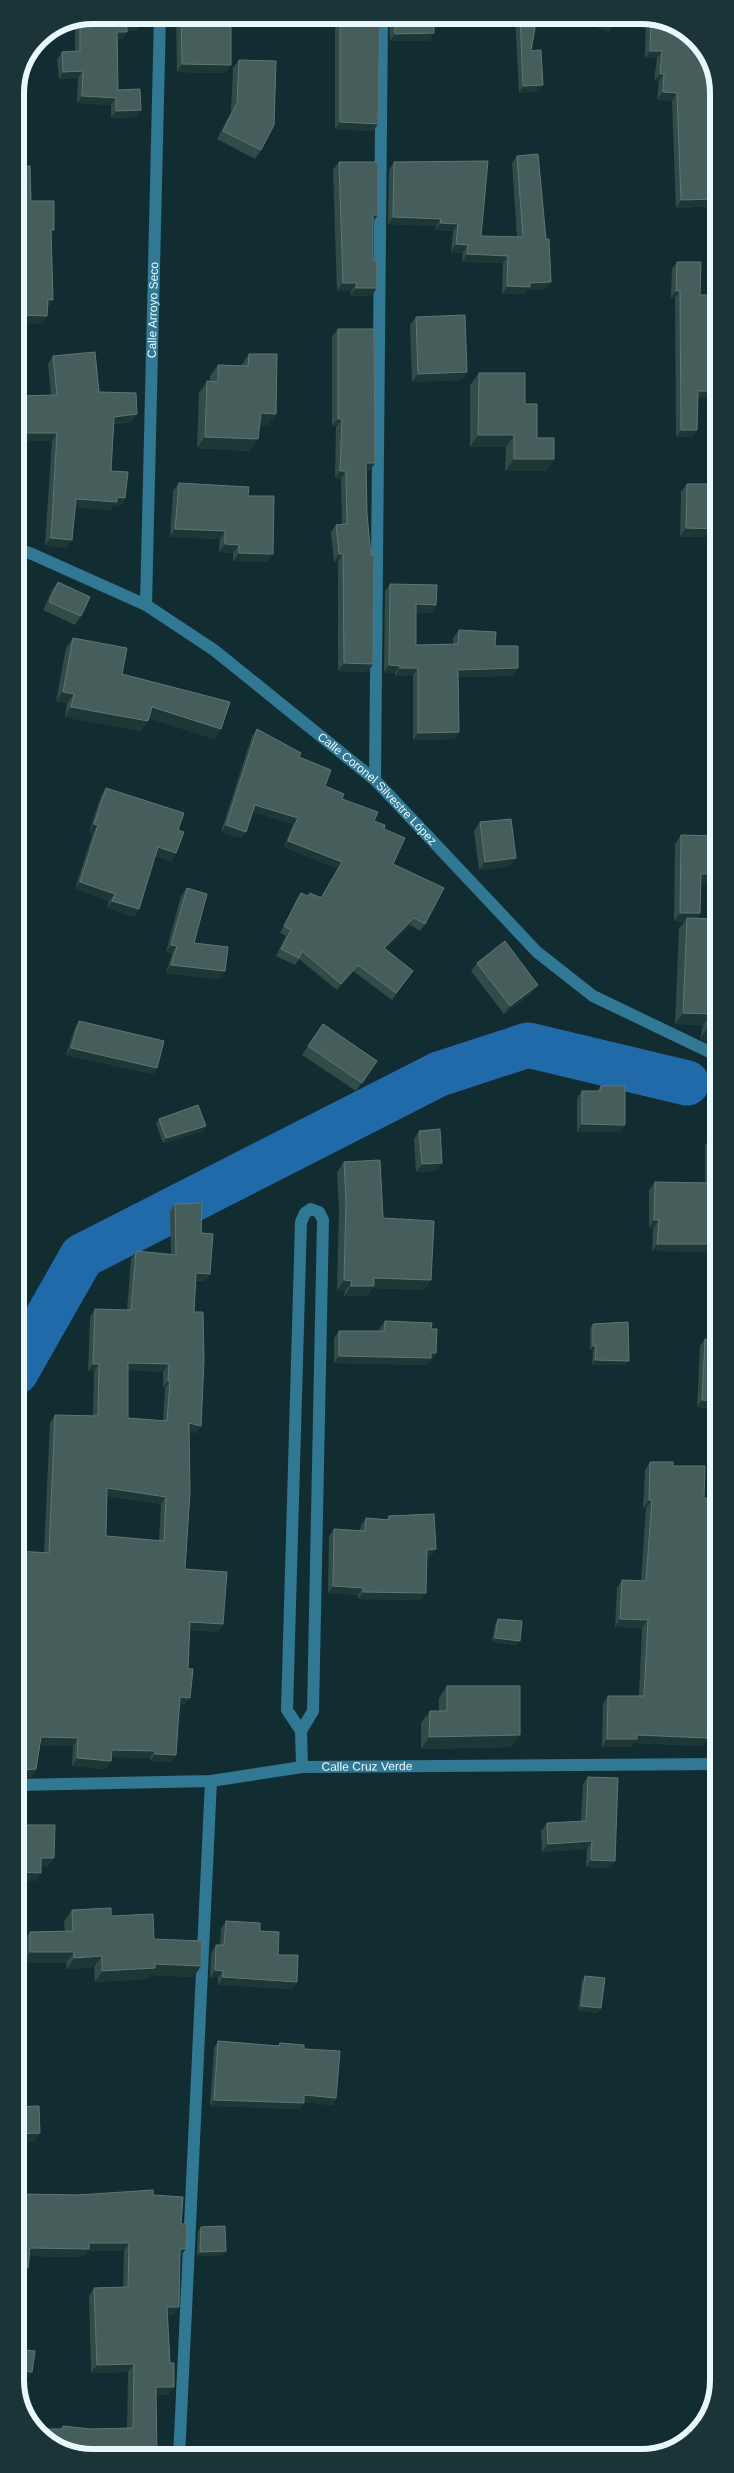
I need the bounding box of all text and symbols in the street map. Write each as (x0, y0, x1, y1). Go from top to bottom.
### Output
street label: Calle Arroyo Seco (145, 262, 161, 358)
street label: Calle Coronel Silvestre López (315, 730, 440, 848)
street label: Calle Cruz Verde (321, 1759, 413, 1774)

